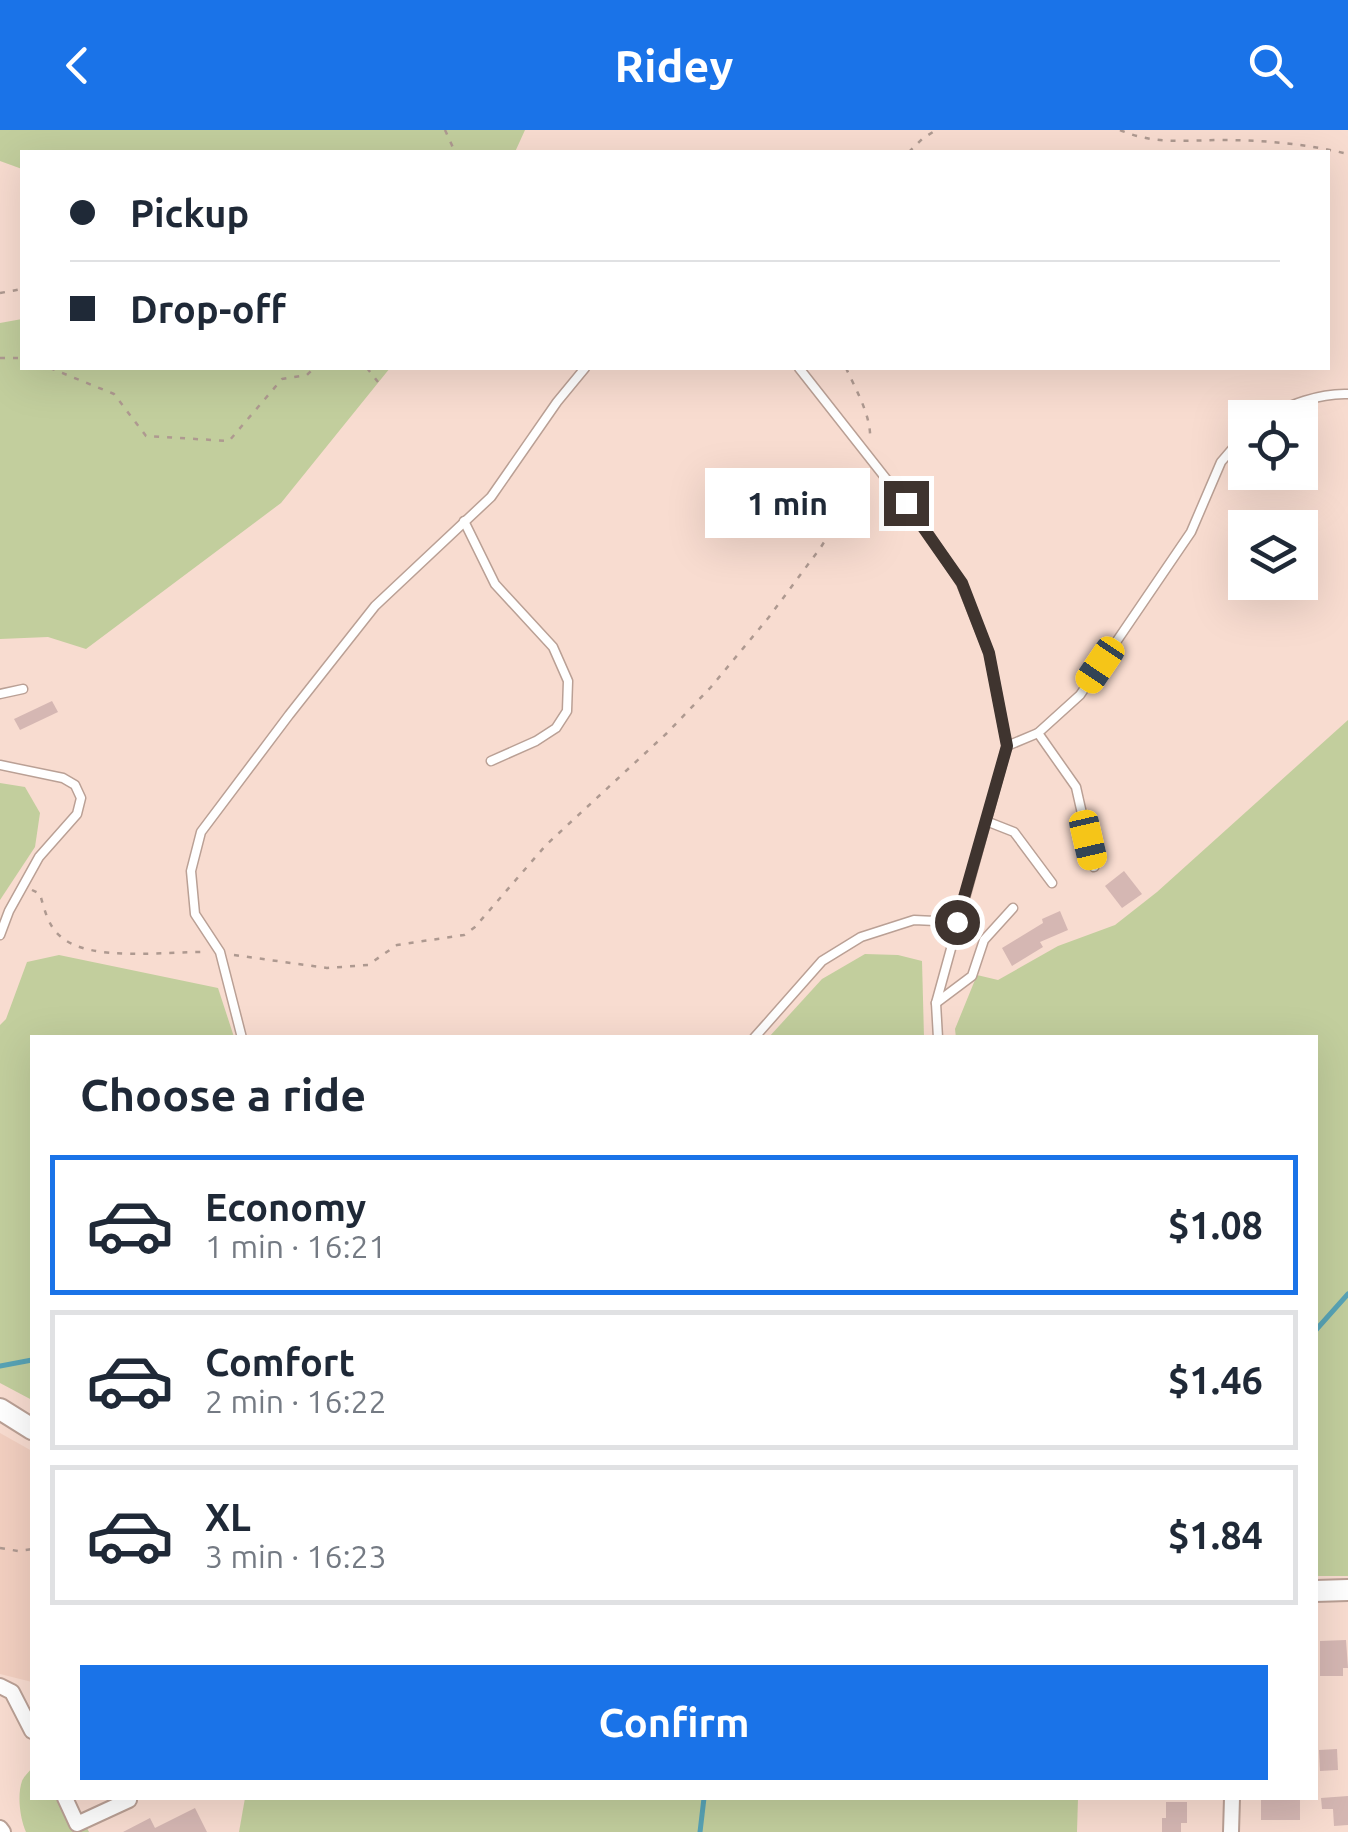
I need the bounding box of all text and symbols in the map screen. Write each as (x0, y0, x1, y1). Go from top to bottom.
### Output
icon: back (50, 38, 105, 93)
icon: search (1243, 38, 1298, 93)
text: Ridey (615, 40, 733, 91)
text: Pickup (130, 192, 249, 234)
text: Drop-off (130, 288, 286, 330)
map controls (1228, 400, 1318, 600)
button: locate (1228, 400, 1318, 490)
callout: 1 min (706, 468, 871, 538)
route end (884, 481, 929, 526)
text: 1 min (747, 485, 828, 521)
button: layers (1228, 510, 1318, 600)
car (1071, 632, 1129, 698)
car (1067, 807, 1109, 873)
route start (935, 900, 980, 945)
text: Choose a ride (80, 1069, 366, 1120)
icon: car (85, 1180, 175, 1270)
text: Economy (205, 1186, 366, 1228)
text: $1.08 (1168, 1204, 1263, 1246)
text: 1 min · 16:21 (205, 1228, 387, 1264)
icon: car (85, 1335, 175, 1425)
text: Comfort (205, 1341, 355, 1383)
text: $1.46 (1168, 1359, 1263, 1401)
text: 2 min · 16:22 (205, 1383, 387, 1419)
icon: car (85, 1490, 175, 1580)
text: XL (205, 1496, 251, 1538)
text: $1.84 (1168, 1514, 1263, 1556)
text: 3 min · 16:23 (205, 1538, 387, 1574)
button: Confirm (80, 1665, 1268, 1780)

